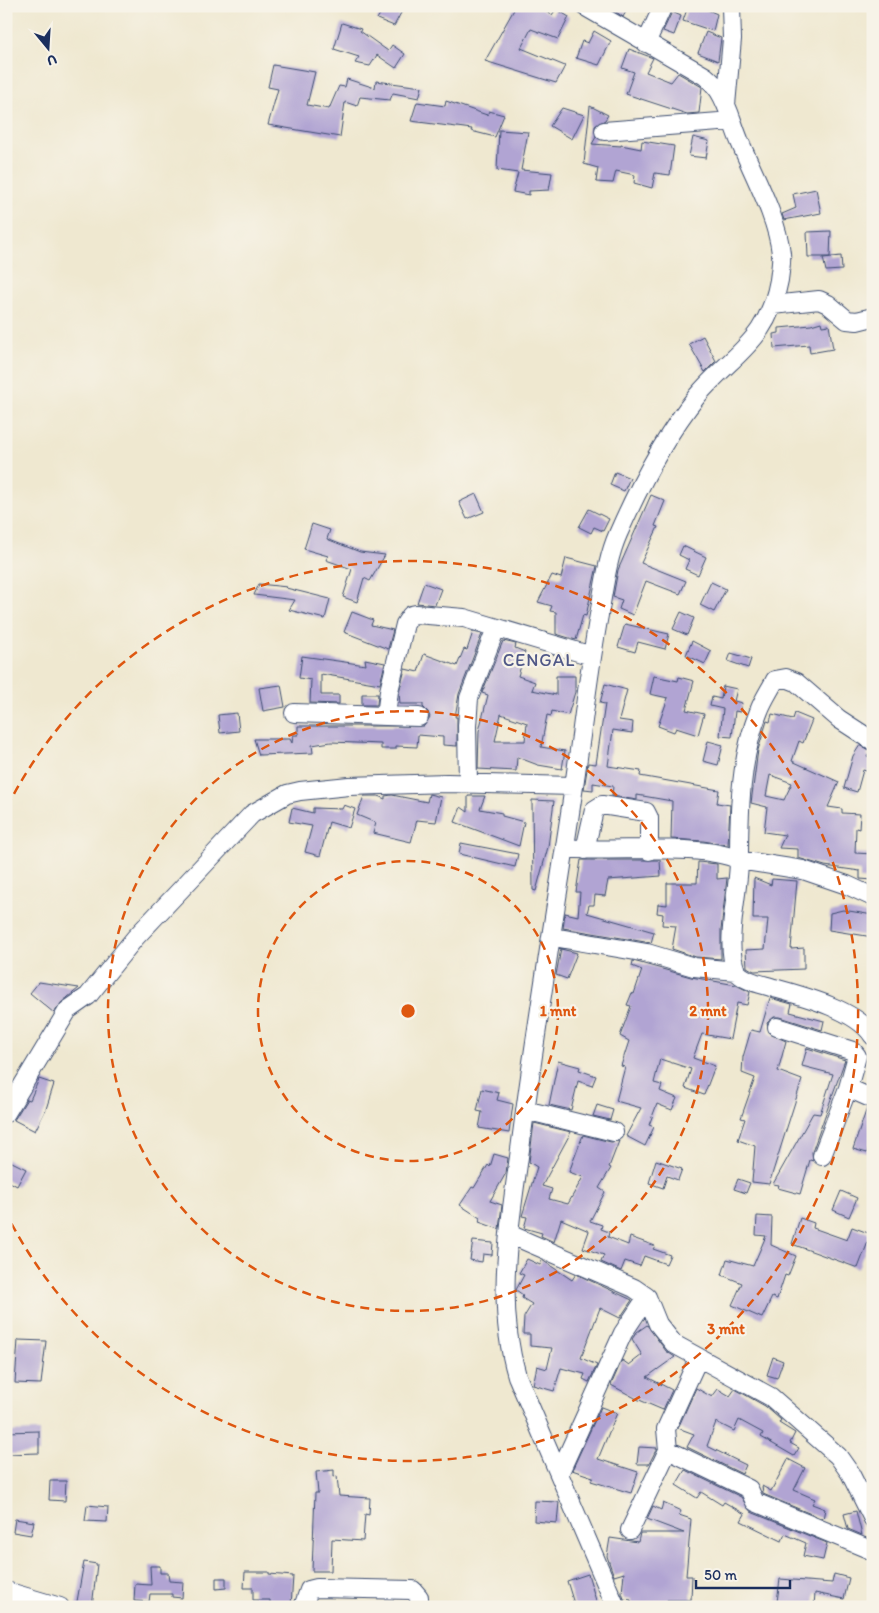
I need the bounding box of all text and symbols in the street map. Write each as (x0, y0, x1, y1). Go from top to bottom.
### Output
north arrow (22, 22, 72, 72)
text: U (45, 50, 59, 69)
district label: CENGAL (503, 649, 575, 671)
centre of rings (399, 1002, 417, 1020)
text: 1 mnt (540, 1002, 577, 1020)
text: 2 mnt (689, 1002, 727, 1020)
text: 3 mnt (707, 1320, 745, 1338)
scale bar (696, 1558, 790, 1590)
text: 50 m (704, 1566, 737, 1584)

